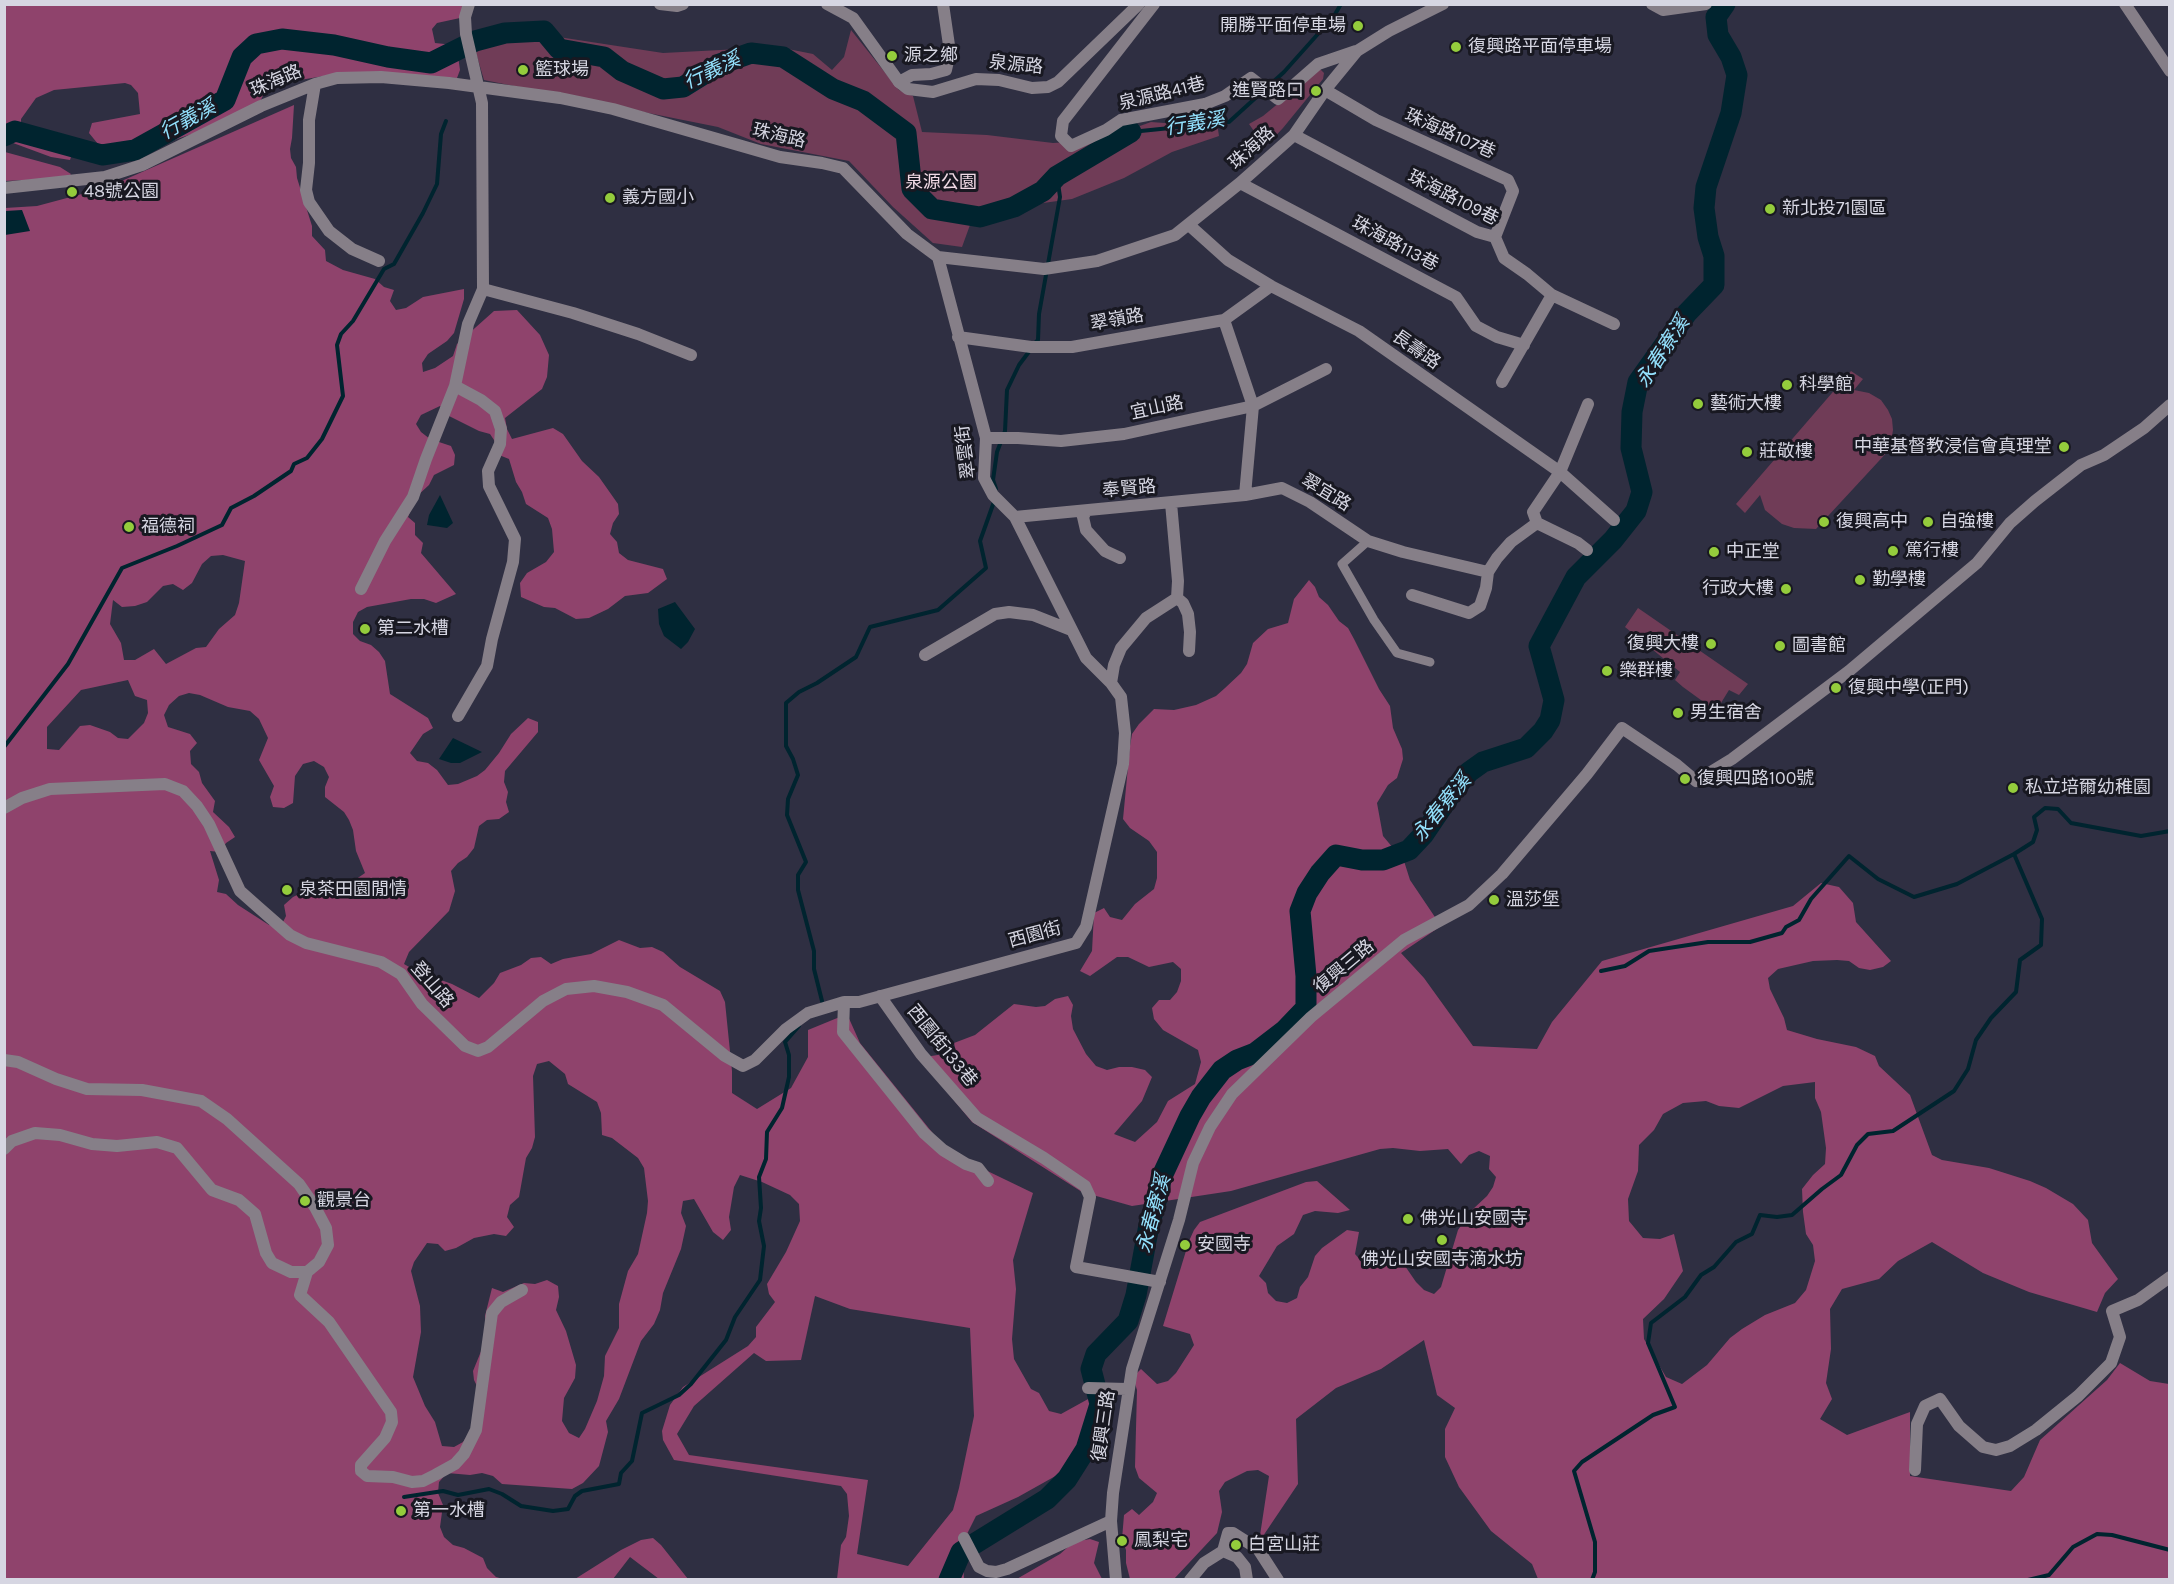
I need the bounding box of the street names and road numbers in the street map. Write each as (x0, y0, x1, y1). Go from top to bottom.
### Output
street label: 泉源路 (988, 51, 1044, 79)
street label: 珠海路 (247, 61, 305, 101)
street label: 泉源路41巷 (1117, 73, 1207, 115)
street label: 珠海路107巷 (1401, 104, 1499, 164)
street label: 珠海路 (750, 119, 808, 153)
street label: 珠海路 (1225, 122, 1279, 174)
street label: 珠海路109巷 (1404, 166, 1502, 230)
street label: 珠海路113巷 (1348, 212, 1442, 276)
street label: 翠嶺路 (1089, 305, 1145, 335)
street label: 長壽路 (1388, 326, 1444, 374)
street label: 宜山路 (1128, 392, 1186, 424)
street label: 翠雲街 (952, 424, 980, 480)
street label: 翠宜路 (1297, 470, 1355, 516)
street label: 奉賢路 (1101, 476, 1157, 502)
street label: 西園街 (1006, 918, 1064, 952)
street label: 復興三路 (1309, 936, 1379, 998)
street label: 登山路 (406, 958, 458, 1012)
street label: 西園街133巷 (902, 1001, 982, 1091)
street label: 復興三路 (1088, 1389, 1120, 1463)

